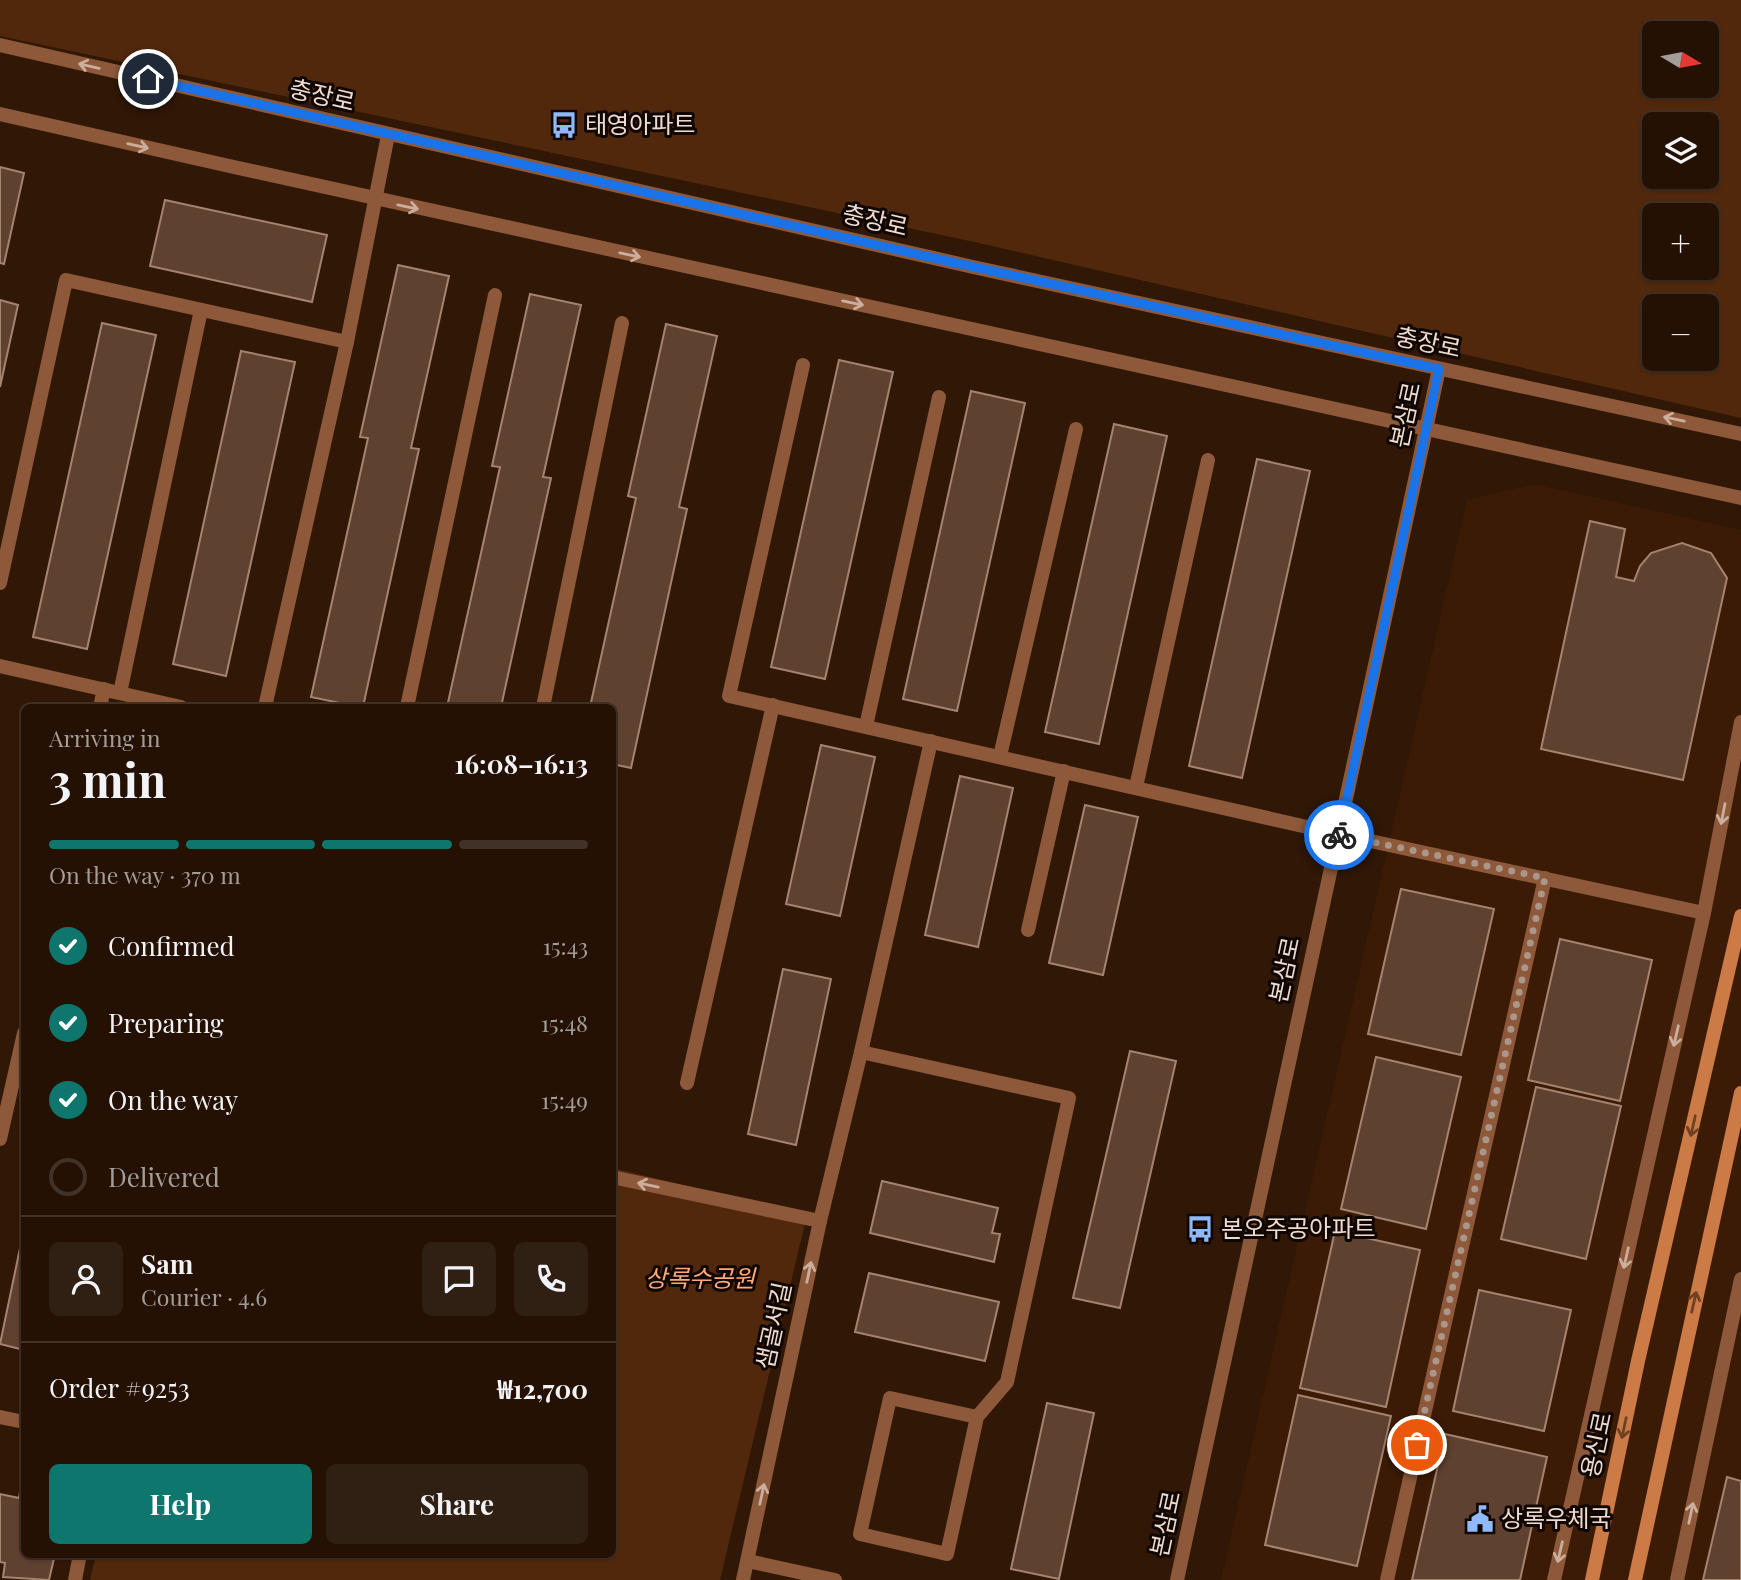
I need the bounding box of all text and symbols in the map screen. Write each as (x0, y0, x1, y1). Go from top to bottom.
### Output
north arrow (1642, 21, 1718, 98)
map controls (1642, 21, 1719, 371)
pin (118, 49, 178, 109)
one-way arrow (78, 59, 101, 72)
icon: home (129, 60, 167, 98)
street label: 충장로 (287, 71, 358, 117)
place label: 태영아파트 (585, 107, 695, 139)
bus stop icon: 태영아파트 (549, 110, 579, 140)
button: layers (1642, 112, 1719, 189)
one-way arrow (126, 139, 149, 153)
street label: 충장로 (840, 196, 911, 242)
one-way arrow (396, 201, 419, 215)
button: + (1642, 203, 1719, 280)
one-way arrow (618, 249, 641, 262)
button: − (1642, 294, 1719, 371)
one-way arrow (841, 296, 864, 310)
street label: 충장로 (1393, 319, 1464, 364)
street label: 본삼로 (1382, 379, 1427, 450)
one-way arrow (1663, 412, 1686, 426)
text: Arriving in (49, 722, 161, 753)
text: 16:08–16:13 (455, 746, 588, 781)
text: 3 min (49, 748, 166, 810)
courier (1304, 800, 1374, 870)
one-way arrow (1716, 802, 1730, 825)
icon: bike (1320, 816, 1358, 854)
text: On the way · 370 m (49, 859, 241, 890)
icon: check (49, 927, 87, 965)
text: Confirmed (108, 928, 235, 963)
text: 15:43 (543, 930, 588, 961)
street label: 본삼로 (1261, 934, 1306, 1005)
icon: check (49, 1004, 87, 1042)
text: Preparing (108, 1005, 224, 1040)
text: 15:48 (541, 1007, 588, 1038)
one-way arrow (1669, 1024, 1683, 1047)
icon: check (49, 1081, 87, 1119)
text: On the way (108, 1082, 238, 1117)
text: 15:49 (541, 1084, 588, 1115)
one-way arrow (1685, 1114, 1699, 1137)
text: Delivered (108, 1159, 220, 1194)
one-way arrow (637, 1177, 660, 1191)
place label: 본오주공아파트 (1221, 1211, 1376, 1243)
bus stop icon: 본오주공아파트 (1185, 1214, 1215, 1244)
button: person (49, 1242, 123, 1316)
button: chat (422, 1242, 496, 1316)
button: phone (514, 1242, 588, 1316)
text: Sam (141, 1246, 193, 1281)
one-way arrow (1619, 1246, 1633, 1269)
park label: 상록수공원 (645, 1261, 757, 1293)
one-way arrow (802, 1261, 816, 1284)
street label: 샘골서길 (747, 1279, 797, 1372)
text: Courier · 4.6 (141, 1281, 267, 1312)
one-way arrow (1688, 1291, 1702, 1314)
text: Order #9253 (49, 1370, 190, 1405)
text: ₩12,700 (497, 1371, 588, 1406)
street label: 용신로 (1573, 1409, 1618, 1480)
pin (1387, 1415, 1447, 1475)
one-way arrow (1617, 1416, 1630, 1439)
icon: bag (1398, 1426, 1436, 1464)
button: Help (49, 1464, 312, 1544)
button: Share (326, 1464, 588, 1544)
one-way arrow (755, 1483, 769, 1506)
street label: 본삼로 (1142, 1488, 1187, 1559)
place label: 상록우체국 (1501, 1501, 1611, 1533)
one-way arrow (1684, 1502, 1698, 1525)
public building icon: 상록우체국 (1465, 1504, 1495, 1534)
one-way arrow (1553, 1540, 1566, 1563)

